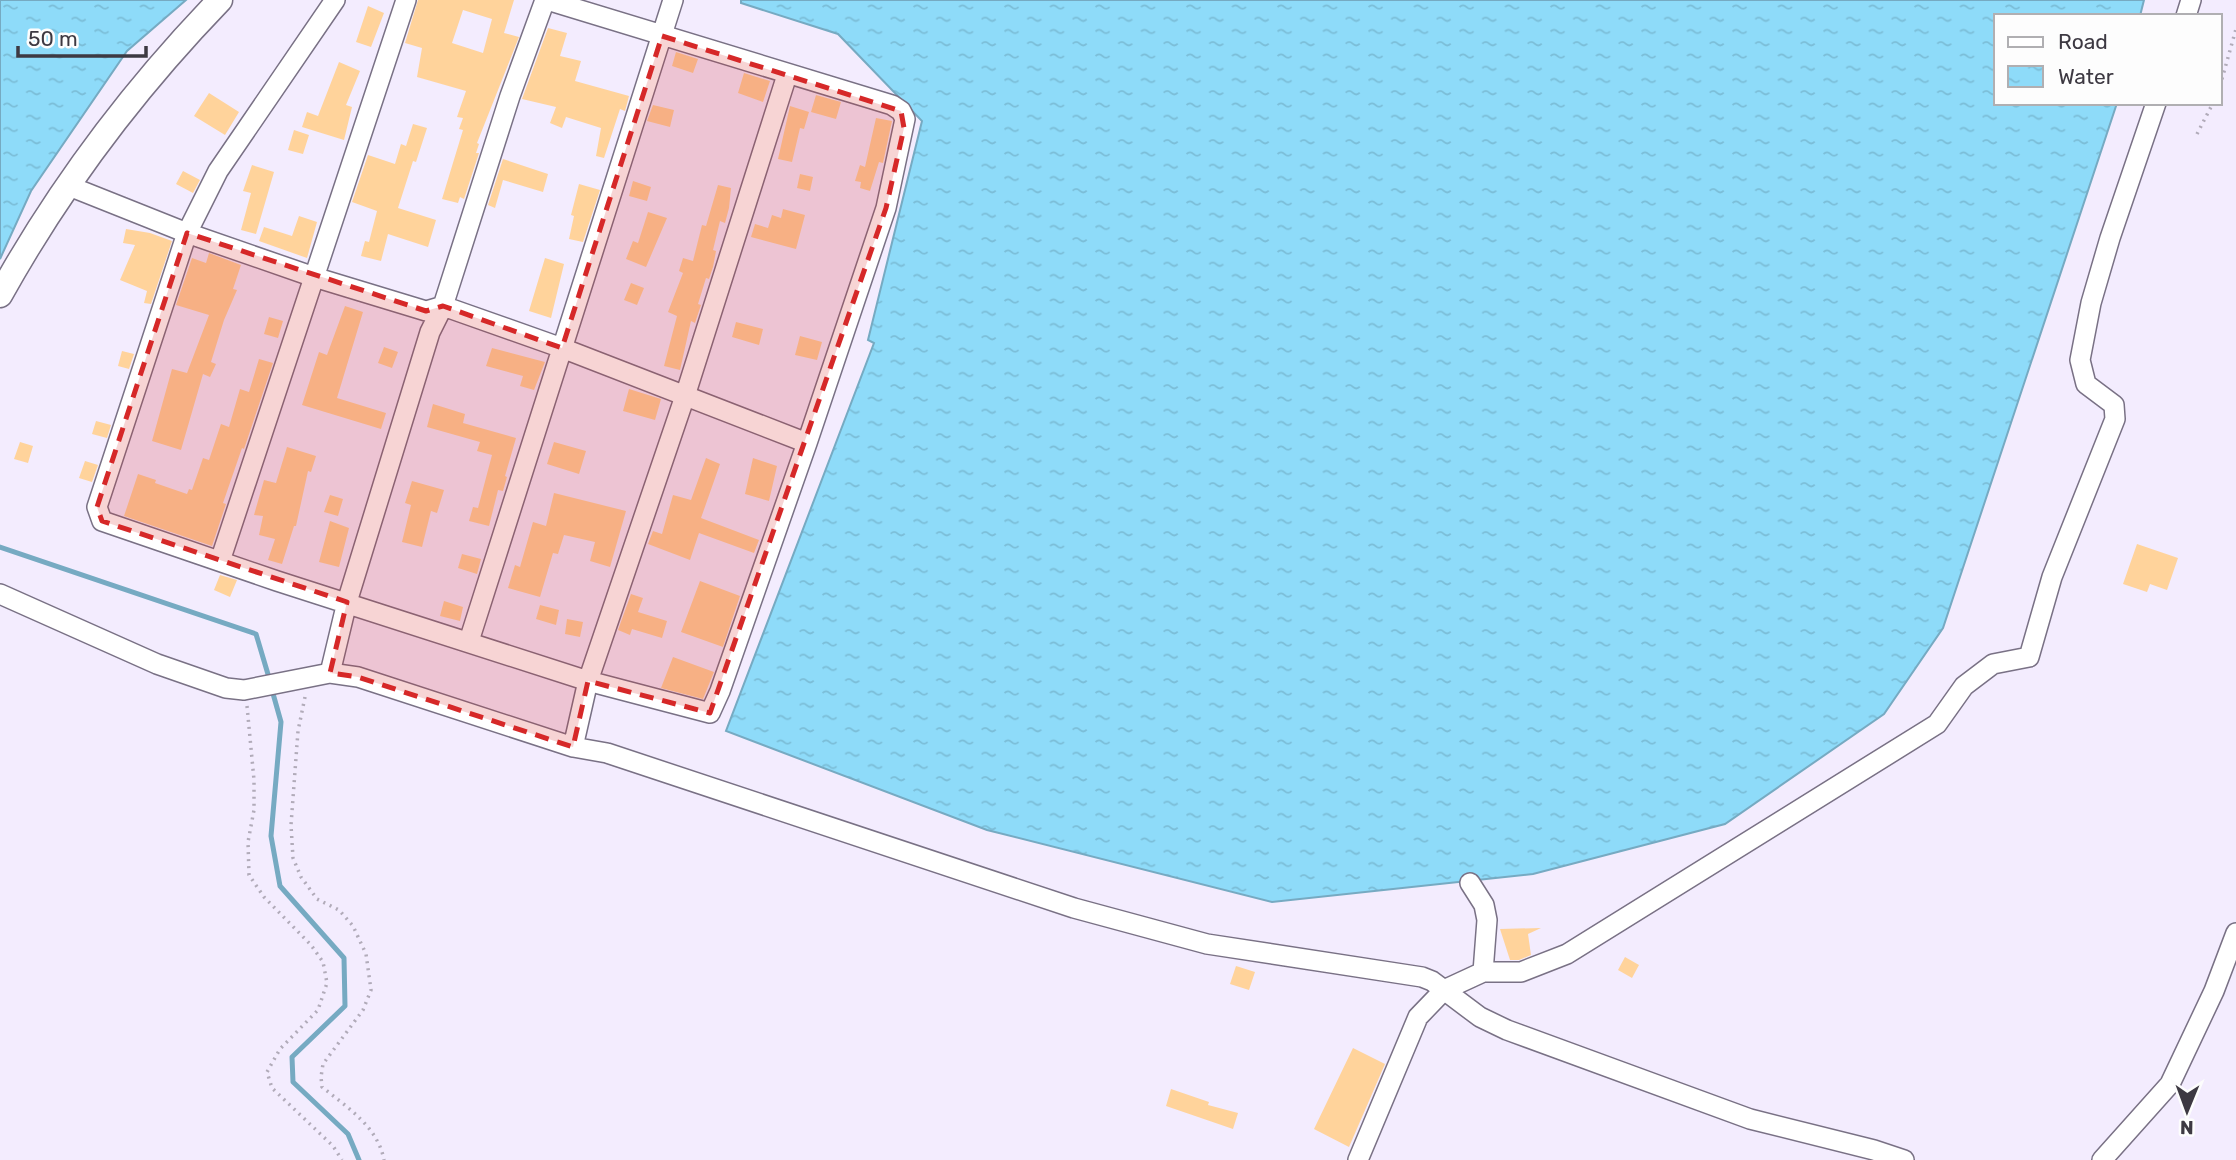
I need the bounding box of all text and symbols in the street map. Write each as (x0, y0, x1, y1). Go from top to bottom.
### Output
scale bar (18, 14, 145, 58)
legend (1994, 14, 2222, 105)
text: 50 m (28, 26, 78, 51)
text: Road (2058, 29, 2108, 54)
text: Water (2058, 64, 2114, 89)
north arrow (2152, 1076, 2222, 1146)
text: N (2180, 1116, 2194, 1139)

